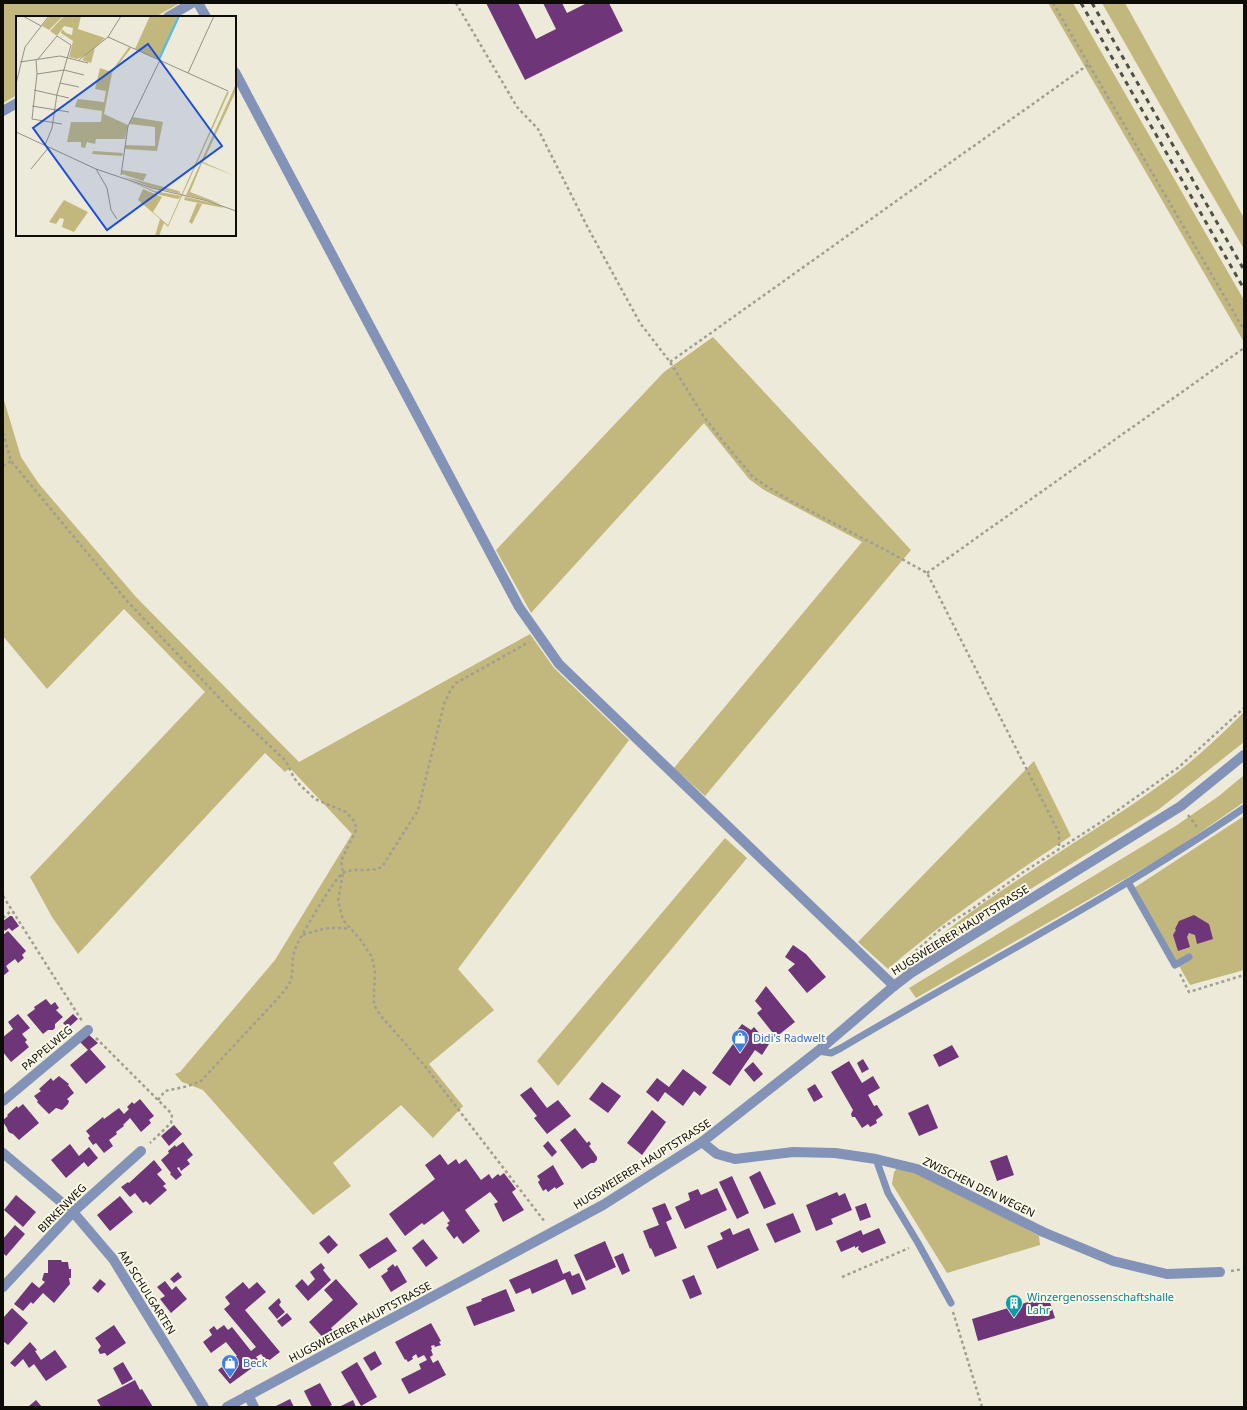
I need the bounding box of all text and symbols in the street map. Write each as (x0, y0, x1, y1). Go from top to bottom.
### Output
inset map (16, 16, 236, 236)
street label: HUGSWEIERER HAUPTSTRASSE (888, 881, 1031, 978)
street label: PAPPELWEG (18, 1022, 75, 1073)
shop icon: Didi's Radwelt (730, 1028, 750, 1053)
place label: Didi's Radwelt (753, 1030, 825, 1045)
street label: HUGSWEIERER HAUPTSTRASSE (570, 1115, 713, 1212)
street label: ZWISCHEN DEN WEGEN (921, 1153, 1038, 1220)
street label: BIRKENWEG (34, 1180, 89, 1235)
street label: AM SCHULGARTEN (115, 1247, 180, 1337)
street label: HUGSWEIERER HAUPTSTRASSE (286, 1278, 434, 1366)
place label: Winzergenossenschaftshalle Lahr (1027, 1289, 1174, 1317)
building icon: Winzergenossenschaftshalle Lahr (1004, 1293, 1024, 1318)
shop icon: Beck (220, 1353, 240, 1378)
place label: Beck (243, 1355, 268, 1370)

